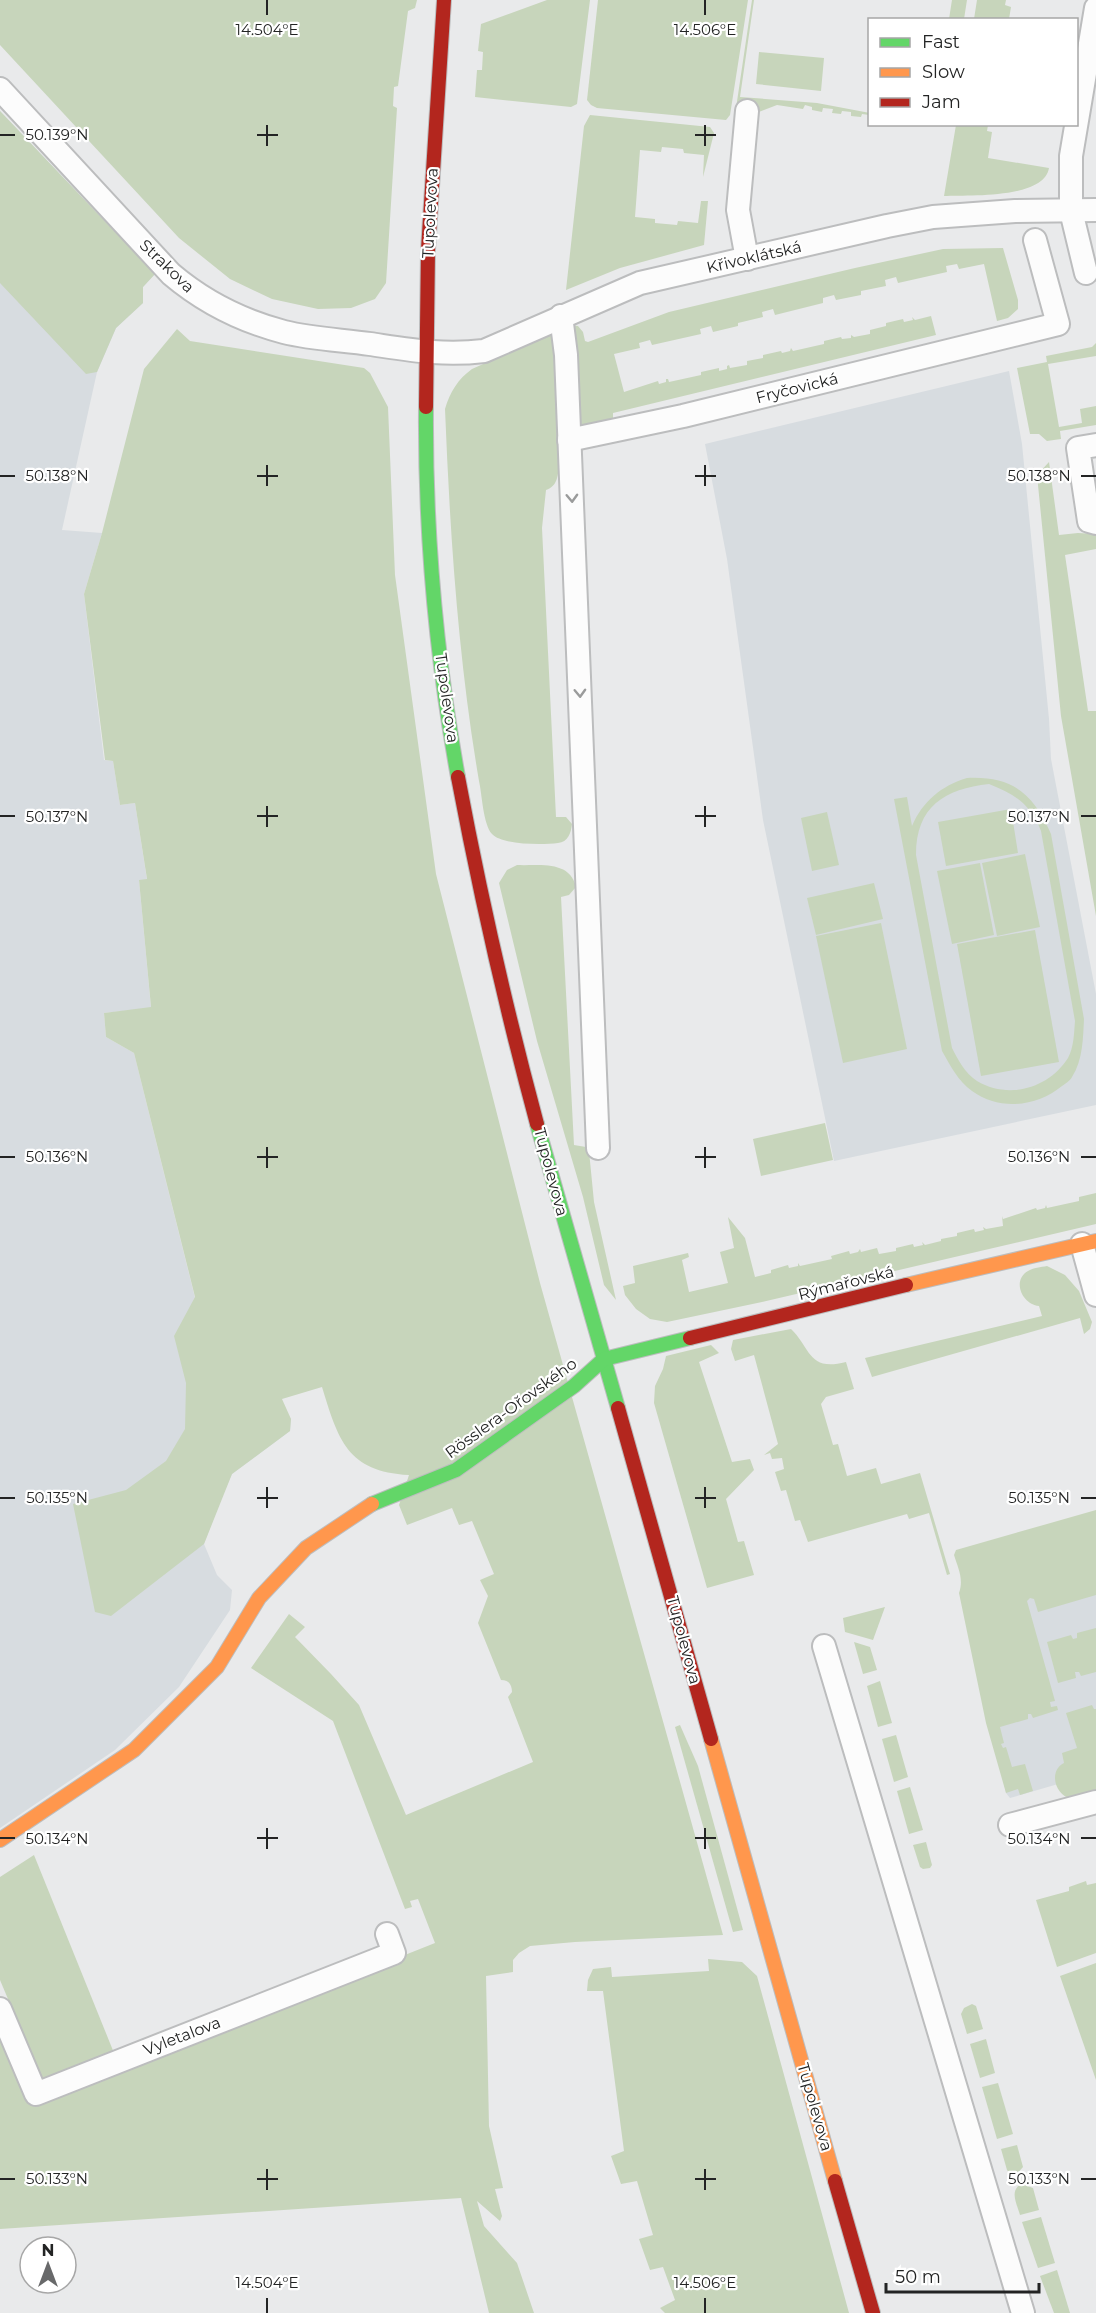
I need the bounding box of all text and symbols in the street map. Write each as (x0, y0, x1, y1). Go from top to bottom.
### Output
legend (868, 18, 1078, 126)
text: 14.504°E (235, 20, 299, 39)
text: 14.506°E (674, 20, 736, 39)
text: Fast (922, 31, 960, 53)
text: Slow (922, 61, 965, 83)
text: Jam (921, 91, 961, 113)
text: 50.139°N (26, 125, 88, 144)
street label: Tupolevova (418, 167, 442, 259)
street label: Strakova (136, 235, 198, 297)
street label: Křivoklátská (705, 237, 803, 277)
street label: Fryčovická (754, 369, 840, 407)
text: 50.138°N (25, 466, 89, 485)
text: 50.138°N (1007, 466, 1071, 485)
one-way arrow (565, 494, 578, 503)
street label: Tupolevova (431, 652, 463, 744)
one-way arrow (573, 689, 586, 698)
text: 50.137°N (26, 807, 88, 826)
text: 50.137°N (1008, 807, 1070, 826)
street label: Tupolevova (530, 1126, 572, 1218)
text: 50.136°N (26, 1147, 88, 1166)
text: 50.136°N (1008, 1147, 1070, 1166)
street label: Rýmařovská (796, 1262, 896, 1304)
street label: Rösslera-Ořovského (441, 1354, 581, 1462)
text: 50.135°N (26, 1488, 88, 1507)
text: 50.135°N (1008, 1488, 1070, 1507)
street label: Tupolevova (663, 1594, 705, 1686)
text: 50.134°N (25, 1829, 89, 1848)
text: 50.134°N (1007, 1829, 1071, 1848)
street label: Vyletalova (141, 2013, 223, 2059)
street label: Tupolevova (793, 2061, 837, 2153)
text: 50.133°N (26, 2169, 88, 2188)
text: 50.133°N (1008, 2169, 1070, 2188)
north arrow (18, 2235, 78, 2295)
text: N (42, 2241, 54, 2260)
scale bar (886, 2256, 1039, 2294)
text: 50 m (895, 2266, 941, 2288)
text: 14.504°E (235, 2273, 299, 2292)
text: 14.506°E (674, 2273, 736, 2292)

